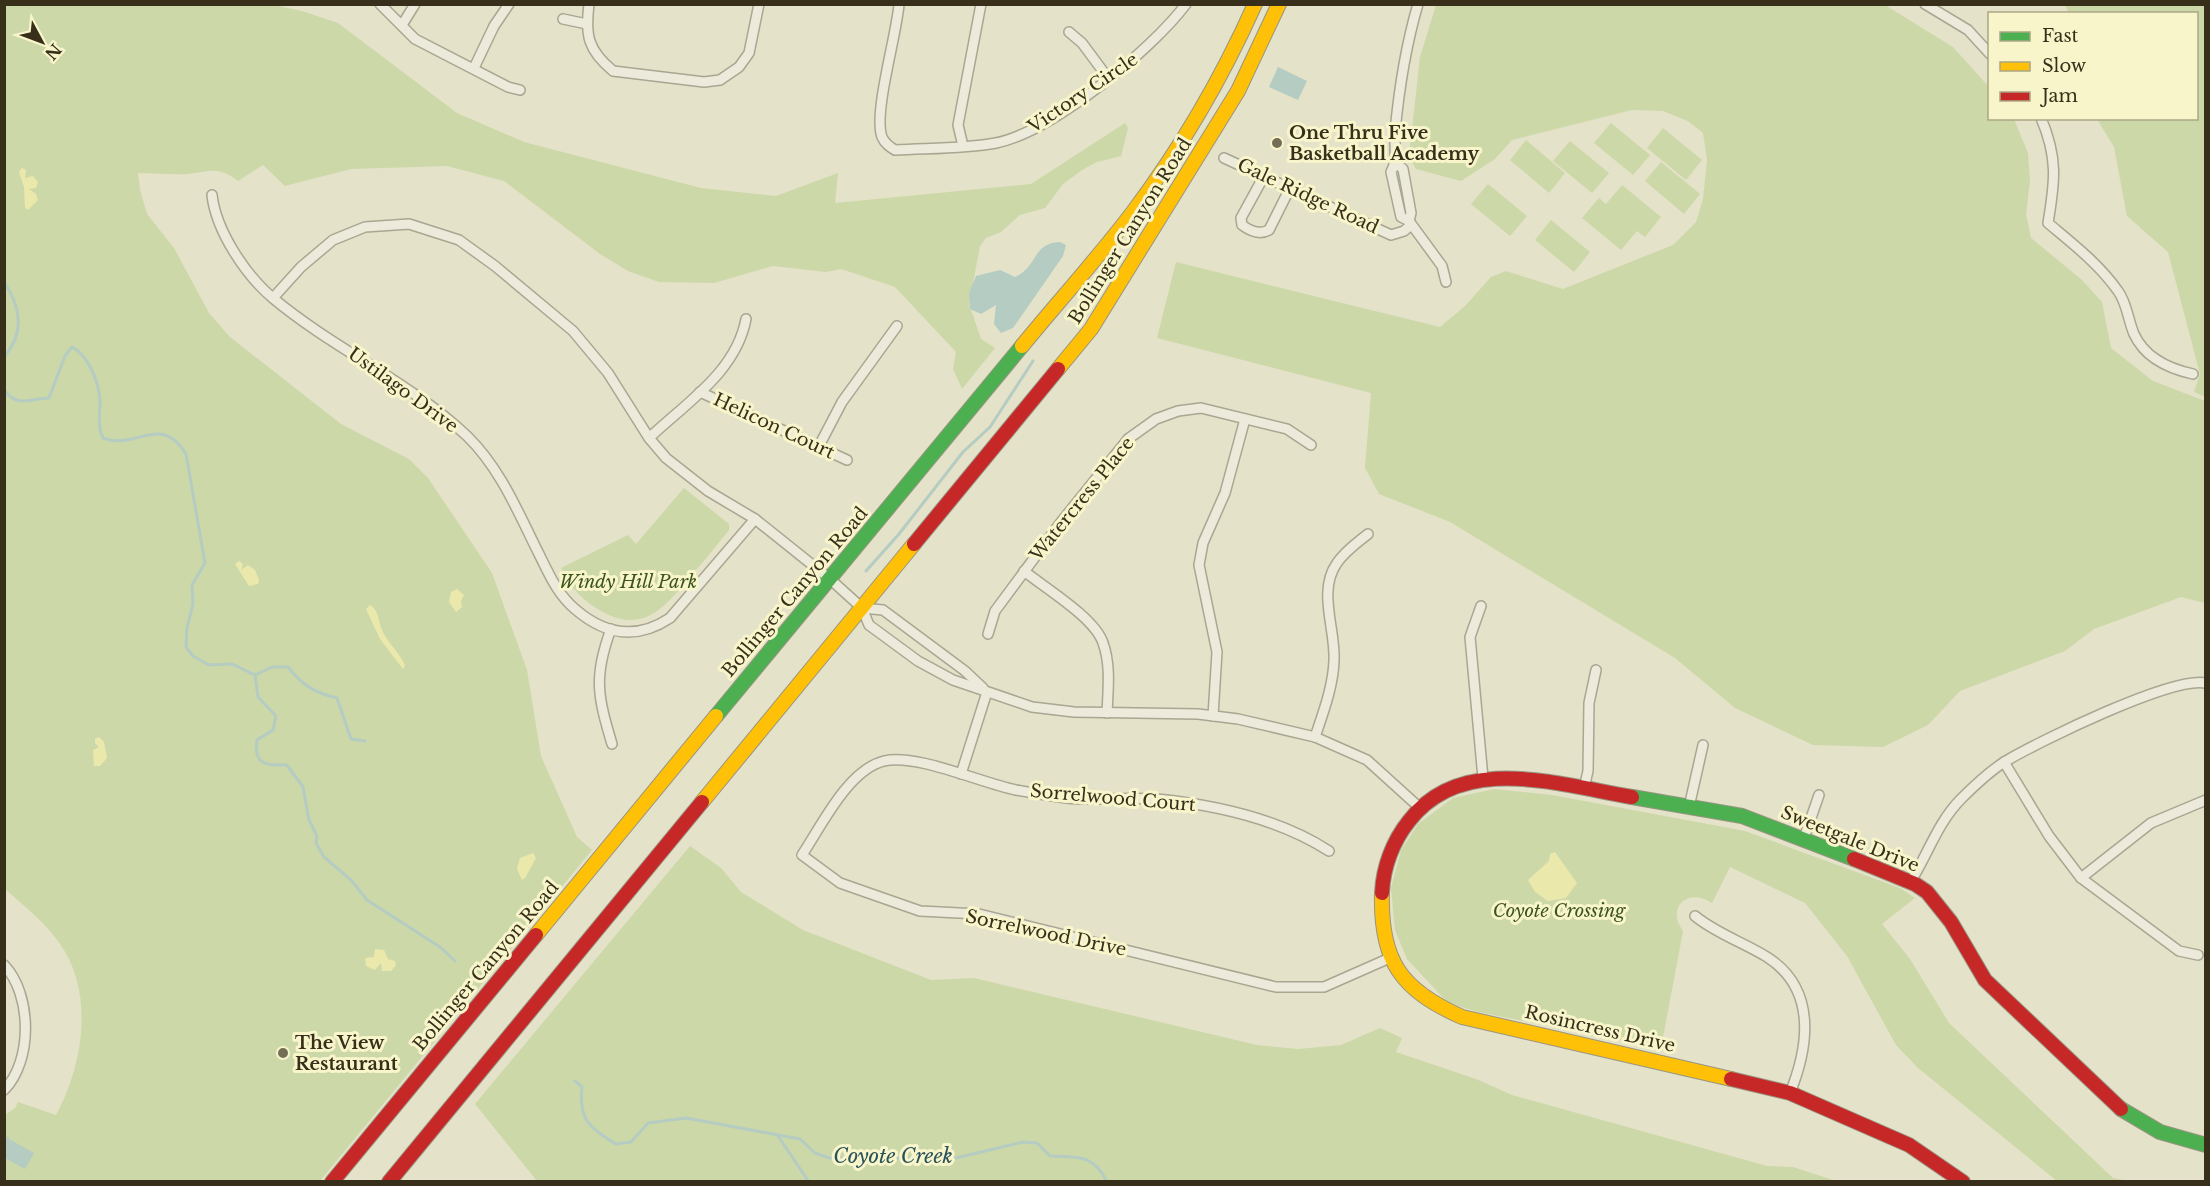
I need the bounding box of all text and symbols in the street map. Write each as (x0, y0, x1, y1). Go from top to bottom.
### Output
north arrow (12, 12, 72, 72)
legend (1988, 12, 2198, 120)
text: Fast (2042, 25, 2079, 47)
text: N (41, 40, 66, 64)
street label: Victory Circle (1023, 48, 1142, 138)
text: Slow (2042, 55, 2087, 77)
text: Jam (2040, 85, 2078, 107)
place label: One Thru Five Basketball Academy (1289, 122, 1479, 165)
street label: Bollinger Canyon Road (1064, 134, 1196, 328)
marker: One Thru Five Basketball Academy (1270, 136, 1284, 150)
street label: Gale Ridge Road (1234, 154, 1382, 238)
street label: Ustilago Drive (344, 343, 462, 437)
street label: Helicon Court (710, 388, 838, 464)
street label: Watercress Place (1025, 433, 1139, 566)
street label: Bollinger Canyon Road (717, 503, 873, 681)
park label: Windy Hill Park (559, 571, 697, 593)
street label: Sorrelwood Court (1029, 780, 1197, 816)
street label: Sweetgale Drive (1778, 801, 1922, 877)
street label: Bollinger Canyon Road (408, 877, 564, 1055)
park label: Coyote Crossing (1493, 900, 1626, 922)
street label: Sorrelwood Drive (964, 905, 1128, 961)
street label: Rosincress Drive (1523, 1001, 1677, 1057)
place label: The View Restaurant (295, 1032, 398, 1075)
marker: The View Restaurant (276, 1046, 290, 1060)
water label: Coyote Creek (833, 1144, 953, 1168)

